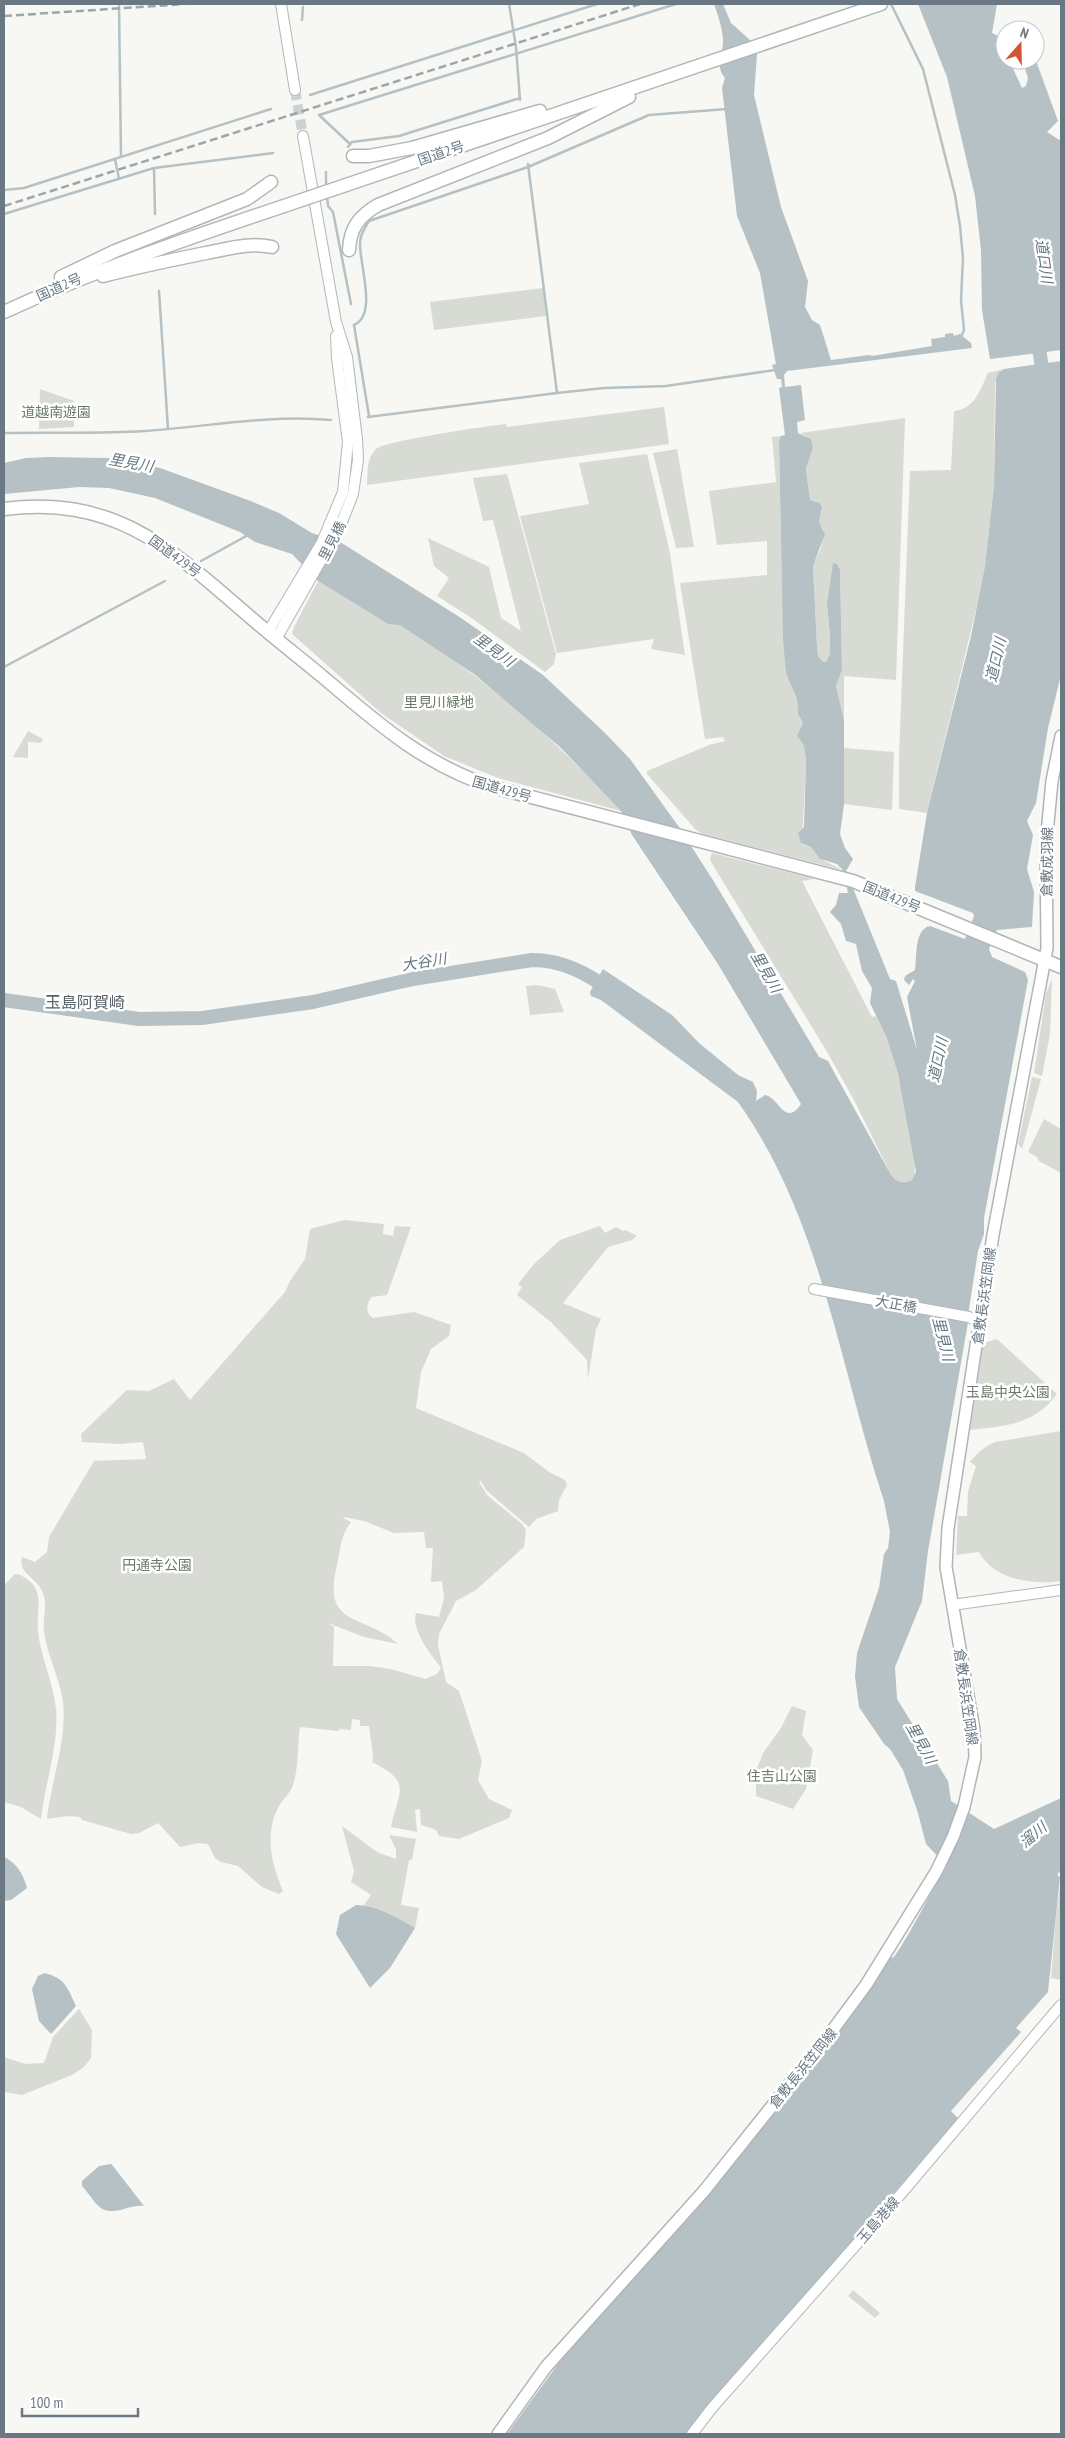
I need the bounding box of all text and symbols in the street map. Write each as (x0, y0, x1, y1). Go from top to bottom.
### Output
north arrow (995, 20, 1045, 70)
text: N (1018, 23, 1031, 43)
street label: 国道2号 (415, 137, 467, 169)
water label: 道口川 (1032, 237, 1057, 287)
street label: 国道2号 (33, 269, 85, 305)
park label: 道越南遊園 (21, 403, 91, 421)
water label: 里見川 (107, 449, 157, 476)
street label: 里見橋 (314, 518, 350, 564)
street label: 国道429号 (145, 531, 205, 581)
water label: 里見川 (471, 629, 520, 672)
water label: 道口川 (981, 634, 1010, 684)
park label: 里見川緑地 (404, 693, 474, 711)
street label: 国道429号 (470, 772, 534, 806)
street label: 倉敷成羽線 (1037, 827, 1057, 897)
street label: 国道429号 (860, 877, 924, 917)
water label: 大谷川 (400, 948, 450, 974)
water label: 里見川 (747, 948, 787, 998)
district label: 玉島阿賀崎 (45, 992, 125, 1012)
water label: 道口川 (924, 1034, 952, 1084)
street label: 倉敷長浜笠岡線 (968, 1246, 1000, 1346)
street label: 大正橋 (874, 1291, 918, 1317)
water label: 里見川 (929, 1315, 959, 1365)
park label: 玉島中央公園 (966, 1383, 1050, 1401)
park label: 円通寺公園 (122, 1556, 192, 1574)
street label: 倉敷長浜笠岡線 (950, 1647, 982, 1747)
water label: 里見川 (902, 1718, 942, 1769)
park label: 住吉山公園 (747, 1767, 817, 1785)
water label: 溜川 (1015, 1816, 1052, 1852)
street label: 倉敷長浜笠岡線 (765, 2024, 841, 2112)
street label: 玉島港線 (853, 2193, 903, 2247)
scale bar (22, 2386, 139, 2418)
text: 100 m (30, 2393, 63, 2412)

